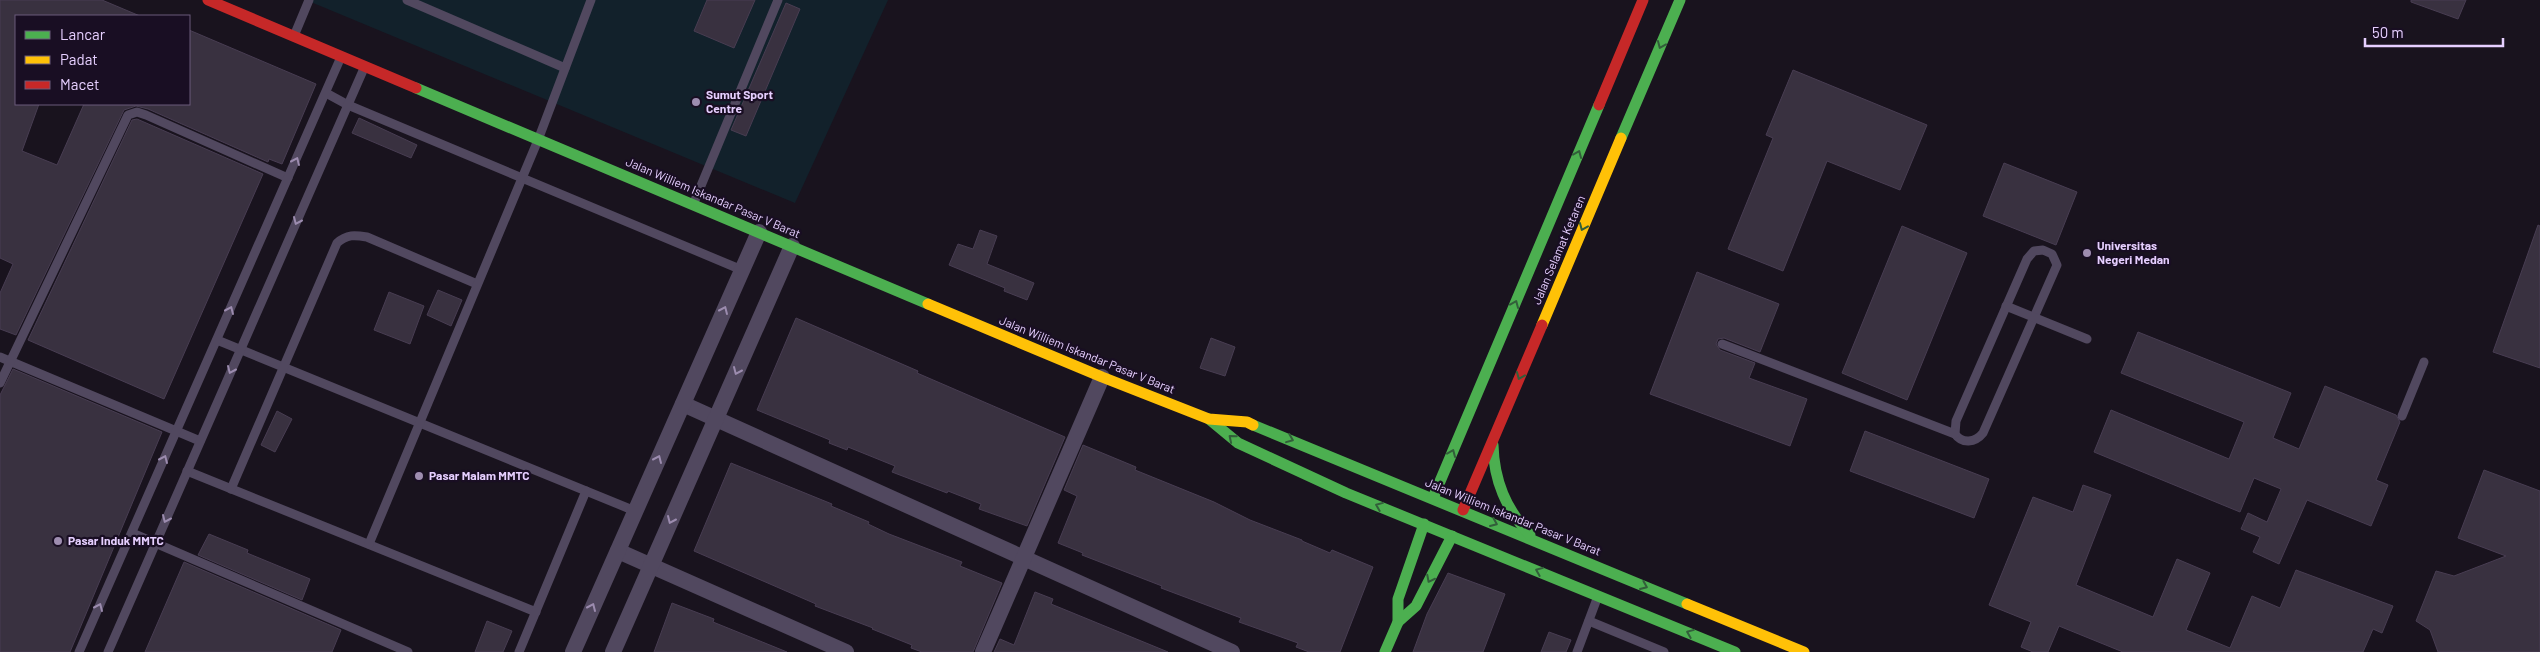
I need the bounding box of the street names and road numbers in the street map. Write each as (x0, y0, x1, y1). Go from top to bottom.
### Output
street label: Jalan Williem Iskandar Pasar V Barat (624, 154, 803, 240)
street label: Jalan Selamat Ketaren (1529, 193, 1587, 306)
street label: Jalan Williem Iskandar Pasar V Barat (998, 312, 1177, 396)
street label: Jalan Williem Iskandar Pasar V Barat (1424, 474, 1603, 558)

